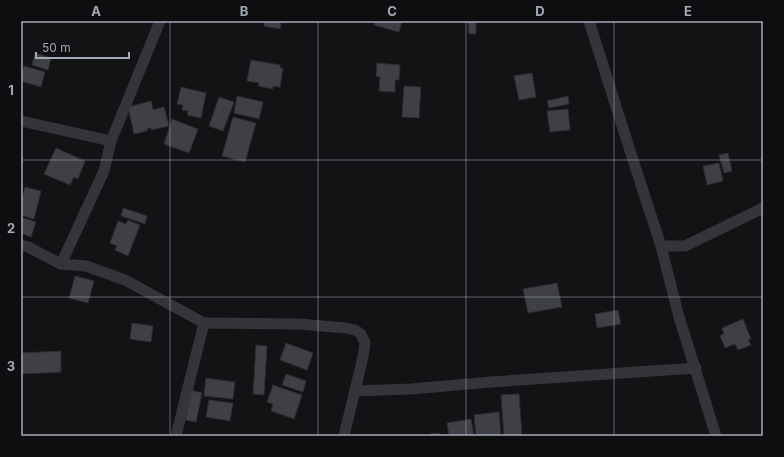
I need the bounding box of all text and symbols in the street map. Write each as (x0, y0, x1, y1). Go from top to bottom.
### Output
text: A (91, 3, 101, 19)
text: B (240, 3, 249, 19)
text: C (387, 3, 397, 19)
text: D (535, 3, 545, 19)
text: E (684, 3, 692, 19)
scale bar (36, 34, 129, 60)
text: 50 m (42, 40, 71, 55)
text: 1 (8, 82, 14, 98)
text: 2 (7, 220, 15, 236)
text: 3 (7, 358, 15, 374)

